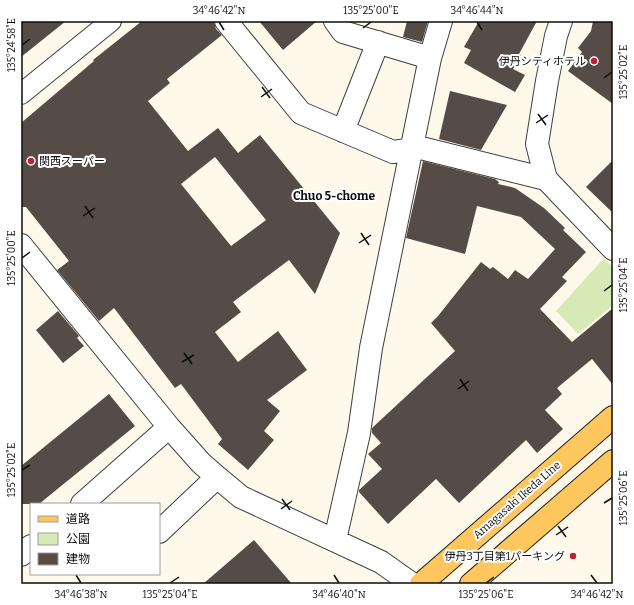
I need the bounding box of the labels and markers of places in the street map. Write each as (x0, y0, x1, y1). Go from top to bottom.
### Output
place label: 伊丹シティホテル (499, 55, 586, 68)
marker: 伊丹シティホテル (589, 56, 599, 66)
place label: 関西スーパー (39, 155, 105, 168)
marker: 関西スーパー (26, 156, 36, 166)
place label: 伊丹3丁目第1パーキング (445, 550, 565, 563)
marker: 伊丹3丁目第1パーキング (568, 551, 578, 561)

